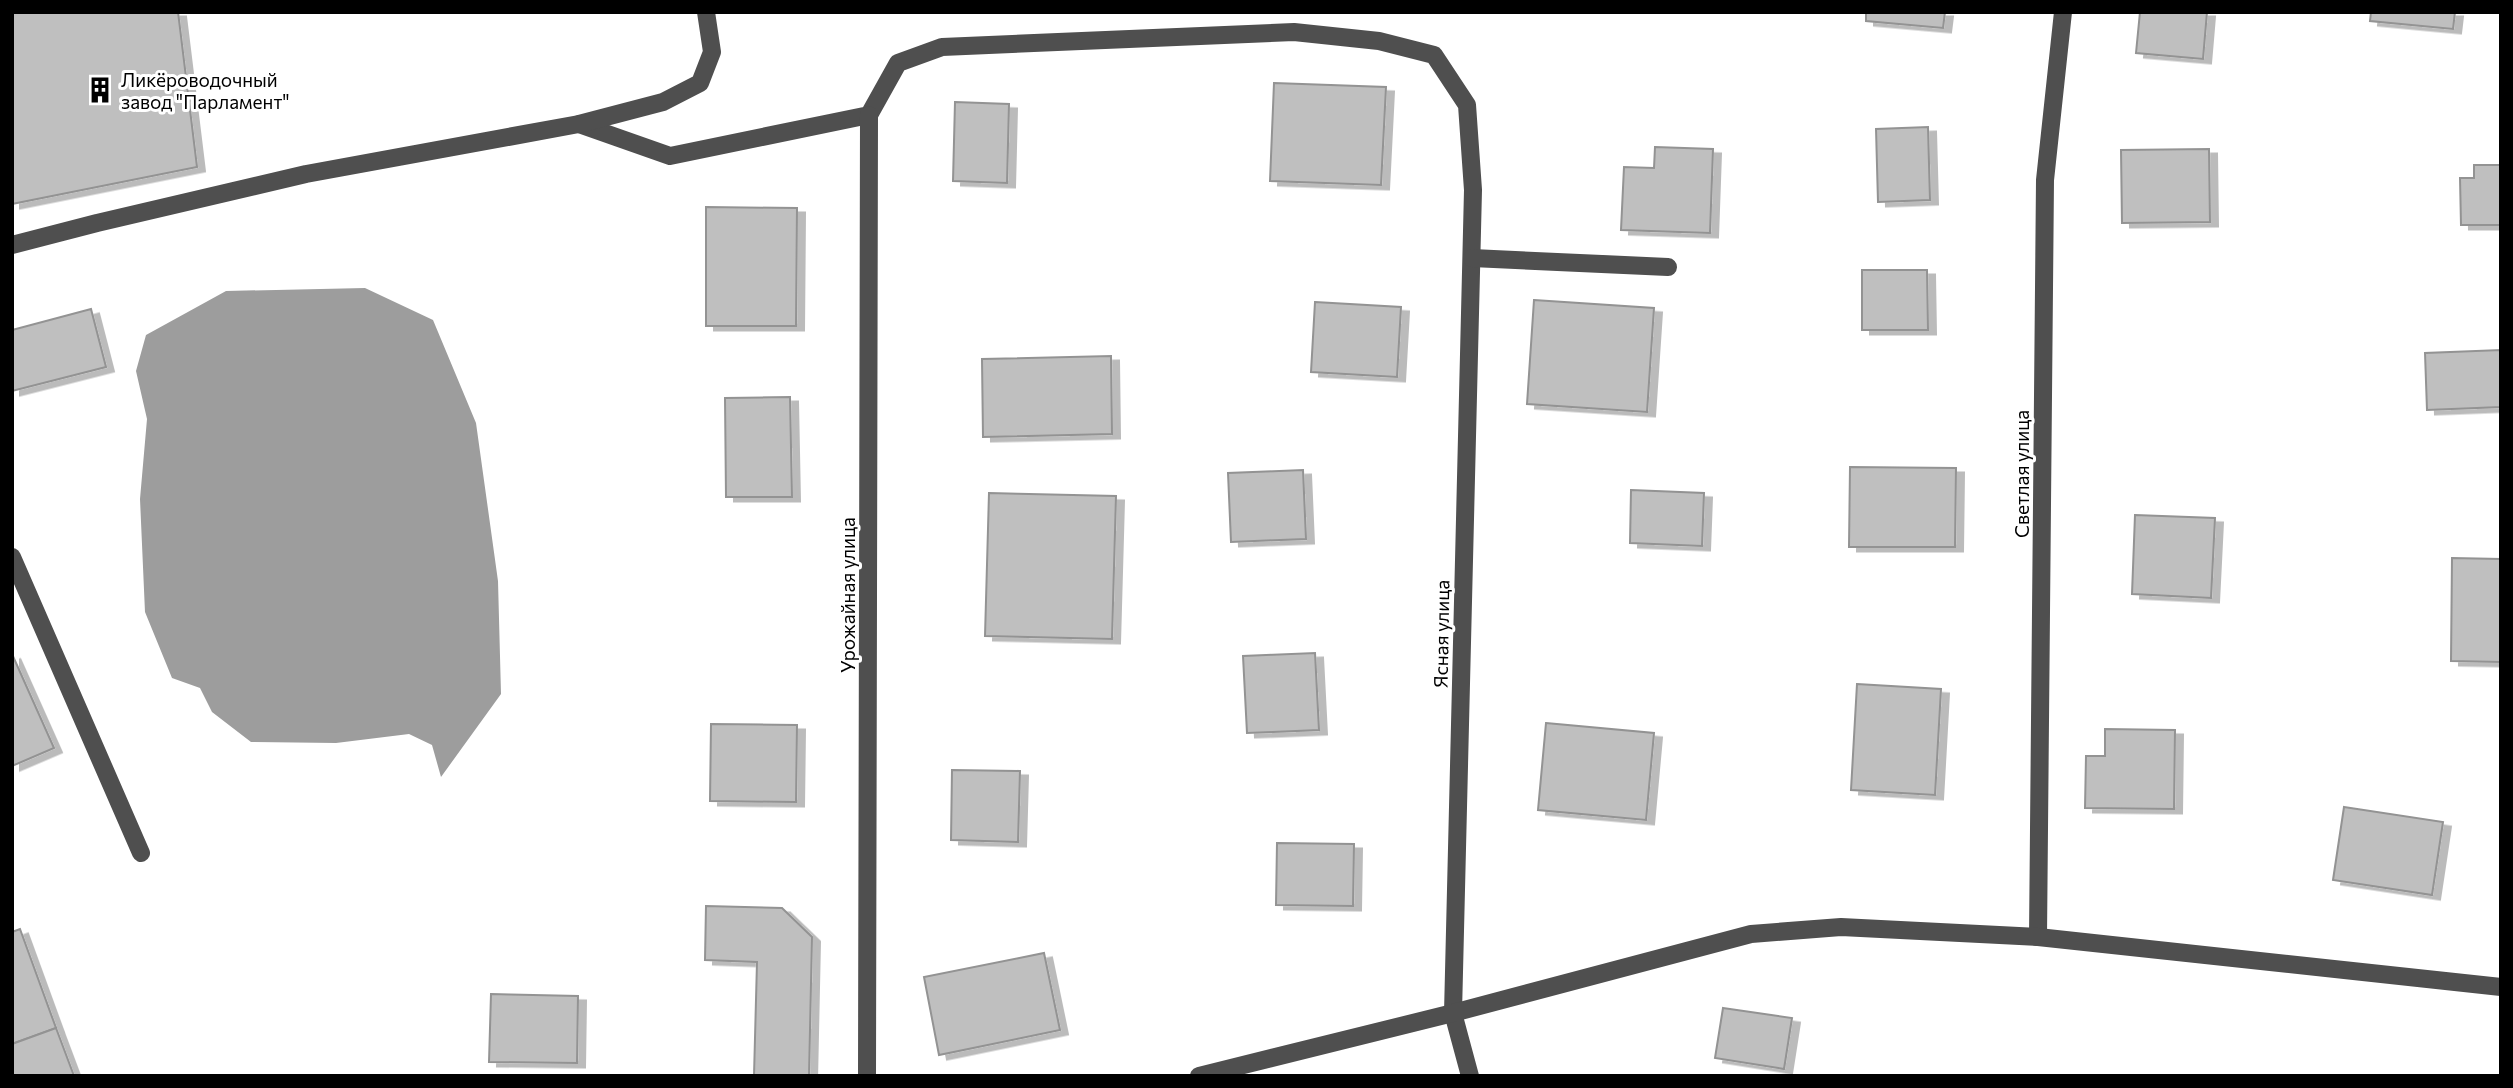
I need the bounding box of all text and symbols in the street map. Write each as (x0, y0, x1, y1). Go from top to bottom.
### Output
place label: Ликёроводочный завод "Парламент" (121, 68, 289, 113)
building icon: Ликёроводочный завод "Парламент" (85, 75, 115, 105)
street label: Светлая улица (2010, 410, 2033, 538)
street label: Урожайная улица (836, 517, 859, 673)
street label: Ясная улица (1429, 580, 1453, 688)

